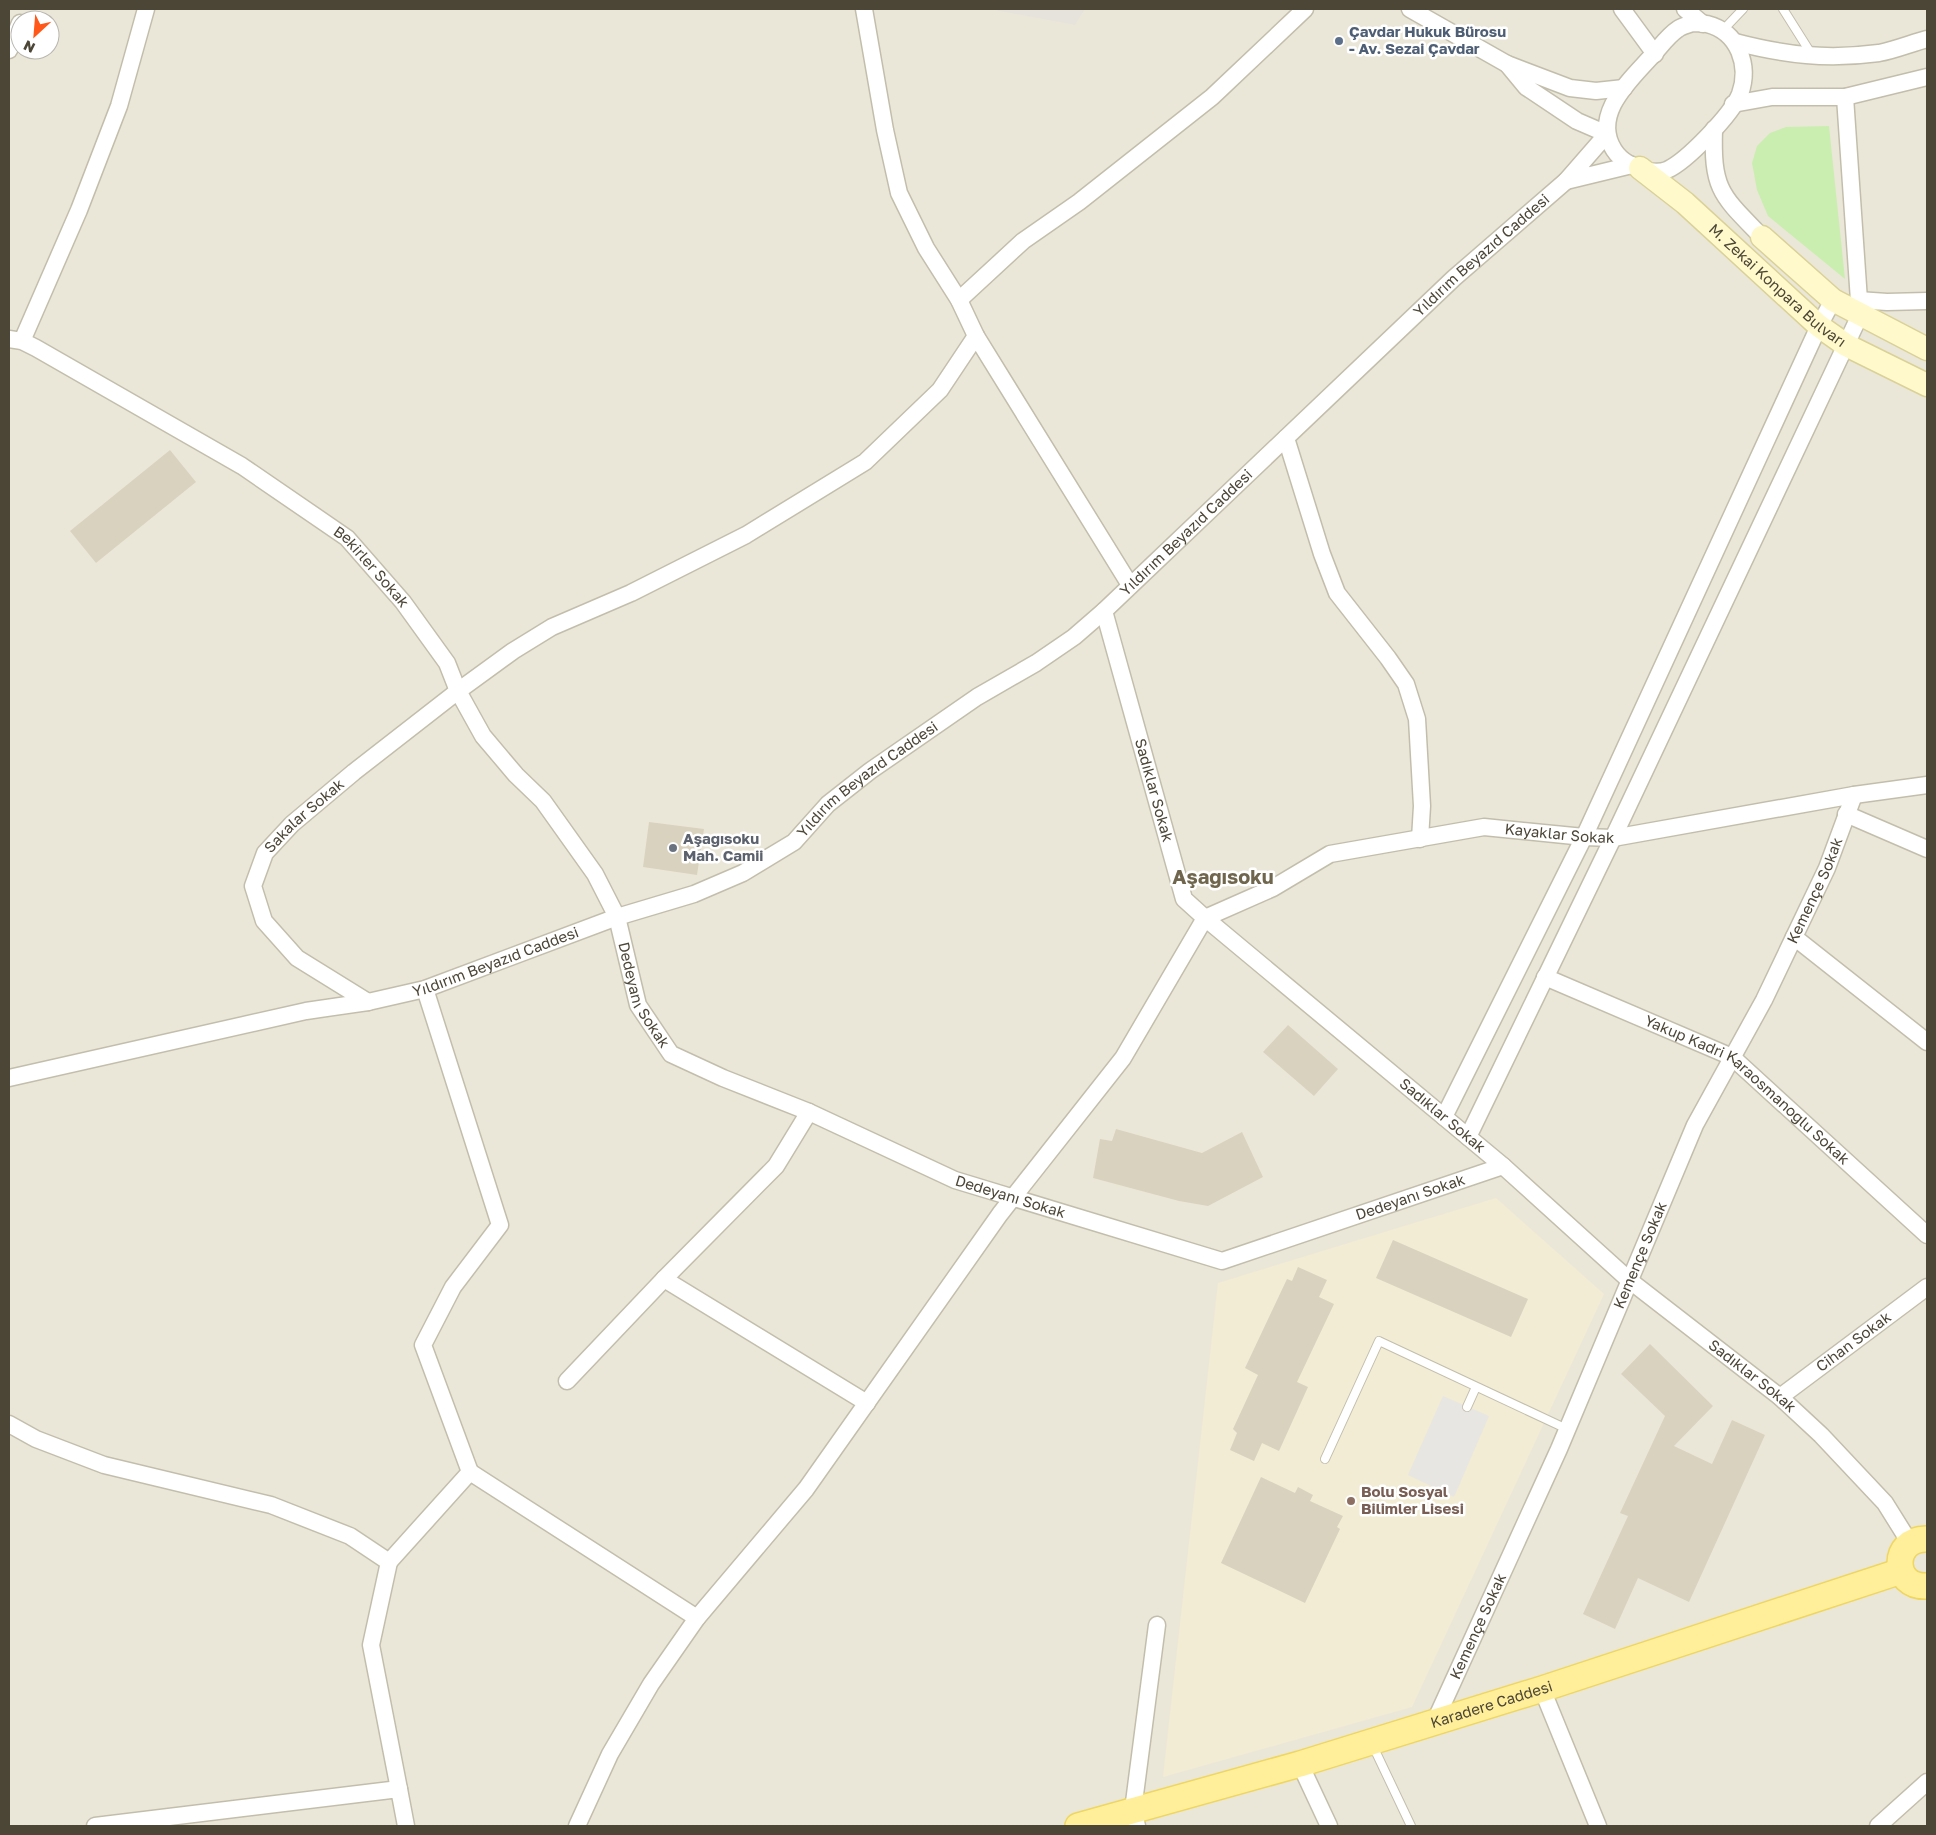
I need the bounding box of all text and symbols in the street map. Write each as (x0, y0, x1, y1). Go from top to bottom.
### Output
north arrow (10, 10, 60, 60)
place label: Çavdar Hukuk Bürosu - Av. Sezai Çavdar (1349, 22, 1506, 57)
marker: Çavdar Hukuk Bürosu - Av. Sezai Çavdar (1333, 35, 1345, 47)
text: N (21, 37, 38, 57)
street label: Yıldırım Beyazıd Caddesi (1409, 190, 1553, 320)
street label: M. Zekai Konpara Bulvarı (1706, 220, 1850, 350)
street label: Yıldırım Beyazıd Caddesi (1116, 465, 1256, 599)
street label: Bekirler Sokak (330, 522, 414, 611)
street label: Yıldırım Beyazıd Caddesi (793, 717, 941, 841)
street label: Sadıklar Sokak (1132, 736, 1178, 844)
street label: Sakalar Sokak (260, 774, 348, 856)
street label: Kayaklar Sokak (1504, 819, 1615, 846)
place label: Aşağısoku Mah. Camii (683, 829, 763, 864)
street label: Kemençe Sokak (1782, 834, 1846, 946)
marker: Aşağısoku Mah. Camii (667, 842, 679, 854)
district label: Aşağısoku (1172, 864, 1274, 888)
street label: Yıldırım Beyazıd Caddesi (411, 922, 581, 1000)
street label: Dedeyanı Sokak (615, 940, 674, 1051)
street label: Yakup Kadri Karaosmanoğlu Sokak (1642, 1011, 1854, 1168)
street label: Sadıklar Sokak (1396, 1074, 1490, 1156)
street label: Dedeyanı Sokak (1353, 1169, 1467, 1223)
street label: Dedeyanı Sokak (953, 1171, 1068, 1221)
street label: Kemençe Sokak (1609, 1198, 1670, 1311)
street label: Cihan Sokak (1812, 1307, 1894, 1375)
street label: Sadıklar Sokak (1705, 1335, 1801, 1416)
place label: Bolu Sosyal Bilimler Lisesi (1361, 1482, 1464, 1517)
marker: Bolu Sosyal Bilimler Lisesi (1345, 1495, 1357, 1507)
street label: Kemençe Sokak (1445, 1570, 1509, 1682)
street label: Karadere Caddesi (1428, 1676, 1555, 1731)

